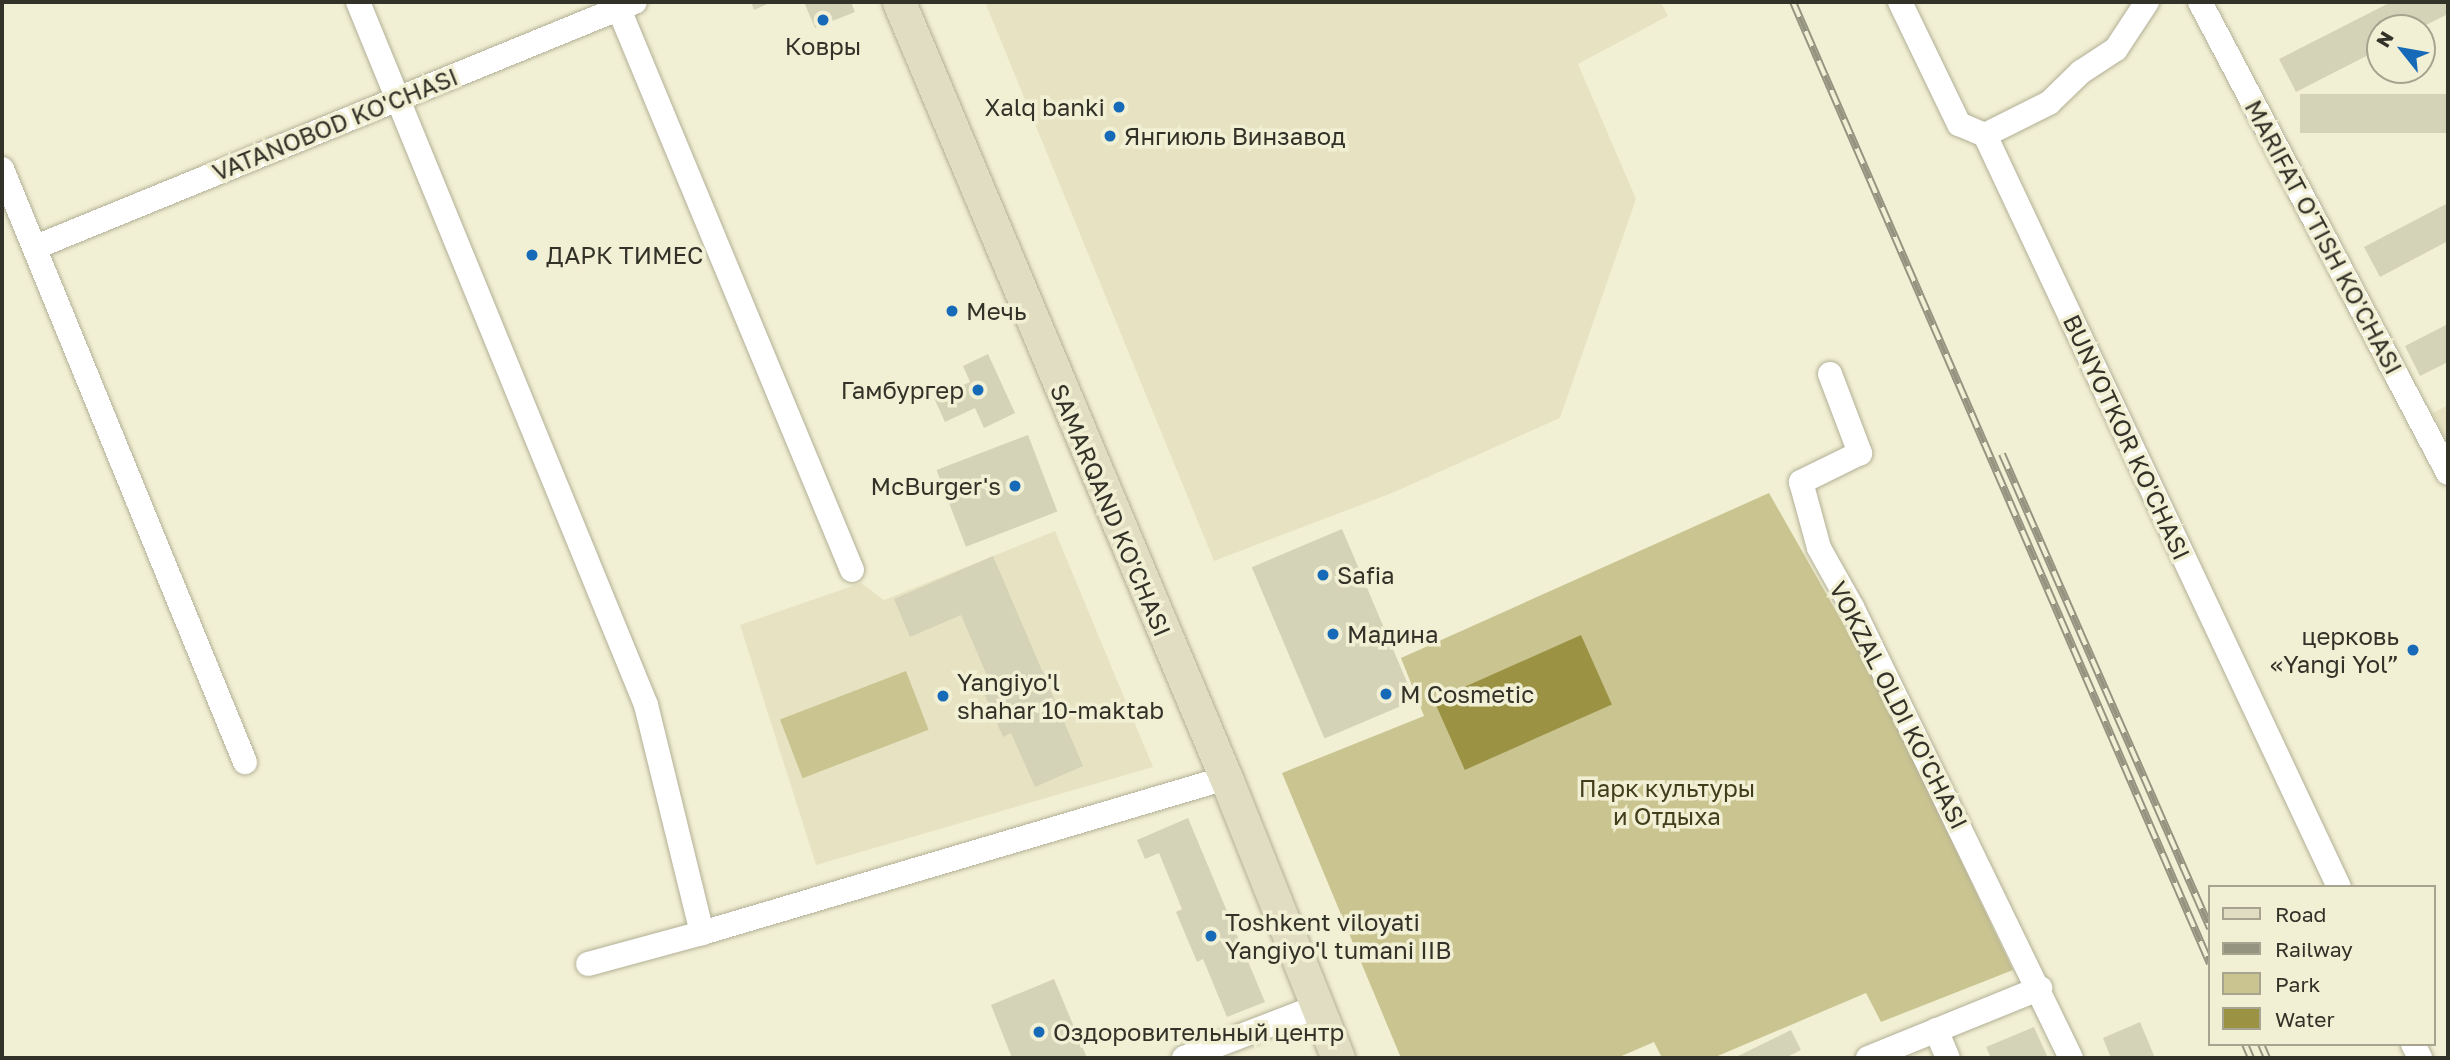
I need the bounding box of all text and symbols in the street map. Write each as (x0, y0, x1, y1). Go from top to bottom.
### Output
marker: Ковры (815, 12, 831, 28)
north arrow (2366, 14, 2436, 84)
text: N (2371, 27, 2398, 51)
place label: Ковры (785, 32, 861, 60)
street label: VATANOBOD KO'CHASI (208, 62, 462, 186)
place label: Xalq banki (985, 93, 1105, 121)
street label: MARIFAT O'TISH KO'CHASI (2239, 95, 2409, 379)
marker: Xalq banki (1111, 99, 1127, 115)
place label: Янгиюль Винзавод (1124, 122, 1346, 150)
marker: Янгиюль Винзавод (1102, 128, 1118, 144)
place label: ДАРК ТИМЕС (546, 241, 703, 269)
marker: ДАРК ТИМЕС (524, 247, 540, 263)
place label: Мечь (966, 297, 1026, 325)
marker: Мечь (944, 303, 960, 319)
street label: BUNYOTKOR KO'CHASI (2057, 310, 2197, 564)
place label: Гамбургер (841, 376, 964, 404)
street label: SAMARQAND KO'CHASI (1045, 379, 1177, 641)
marker: Гамбургер (970, 382, 986, 398)
place label: McBurger's (871, 472, 1001, 500)
marker: McBurger's (1007, 478, 1023, 494)
place label: Safia (1337, 561, 1395, 589)
marker: Safia (1315, 567, 1331, 583)
street label: VOKZAL OLDI KO'CHASI (1824, 576, 1974, 834)
place label: Мадина (1347, 620, 1439, 648)
place label: церковь «Yangi Yol” (2270, 622, 2399, 678)
marker: Мадина (1325, 626, 1341, 642)
marker: церковь «Yangi Yol” (2405, 642, 2421, 658)
place label: Yangiyo'l shahar 10-maktab (957, 668, 1164, 724)
place label: M Cosmetic (1400, 680, 1534, 708)
marker: M Cosmetic (1378, 686, 1394, 702)
marker: Yangiyo'l shahar 10-maktab (935, 688, 951, 704)
park label: Парк культуры и Отдыха (1579, 774, 1755, 830)
legend (2208, 885, 2436, 1046)
text: Road (2275, 901, 2326, 927)
place label: Toshkent viloyati Yangiyo'l tumani IIB (1225, 908, 1451, 964)
marker: Toshkent viloyati Yangiyo'l tumani IIB (1203, 928, 1219, 944)
text: Railway (2275, 936, 2353, 962)
text: Park (2275, 971, 2320, 997)
text: Water (2275, 1006, 2335, 1032)
place label: Оздоровительный центр (1053, 1018, 1344, 1046)
marker: Оздоровительный центр (1031, 1024, 1047, 1040)

